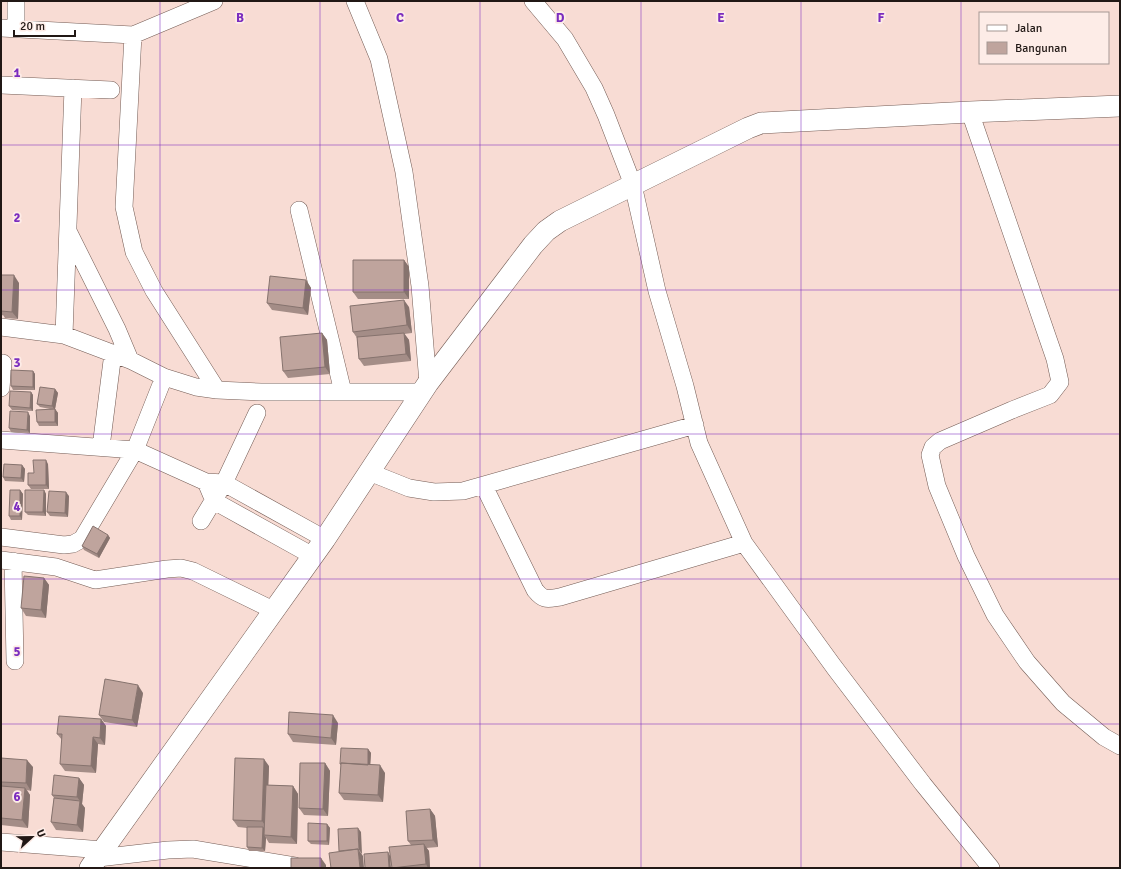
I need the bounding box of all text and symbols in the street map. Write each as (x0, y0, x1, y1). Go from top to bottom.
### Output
text: B (236, 10, 244, 26)
text: C (396, 10, 404, 26)
text: D (556, 10, 565, 26)
text: E (717, 10, 725, 26)
text: F (878, 10, 885, 26)
scale bar (14, 12, 75, 38)
legend (979, 12, 1109, 64)
text: 20 m (20, 19, 45, 34)
text: Jalan (1015, 21, 1042, 36)
text: Bangunan (1015, 41, 1067, 56)
text: 1 (13, 65, 21, 81)
text: 2 (13, 210, 21, 226)
text: 3 (13, 355, 21, 371)
text: 4 (13, 499, 21, 515)
text: 5 (13, 644, 21, 660)
text: 6 (13, 789, 21, 805)
north arrow (12, 817, 52, 857)
text: U (33, 828, 48, 839)

